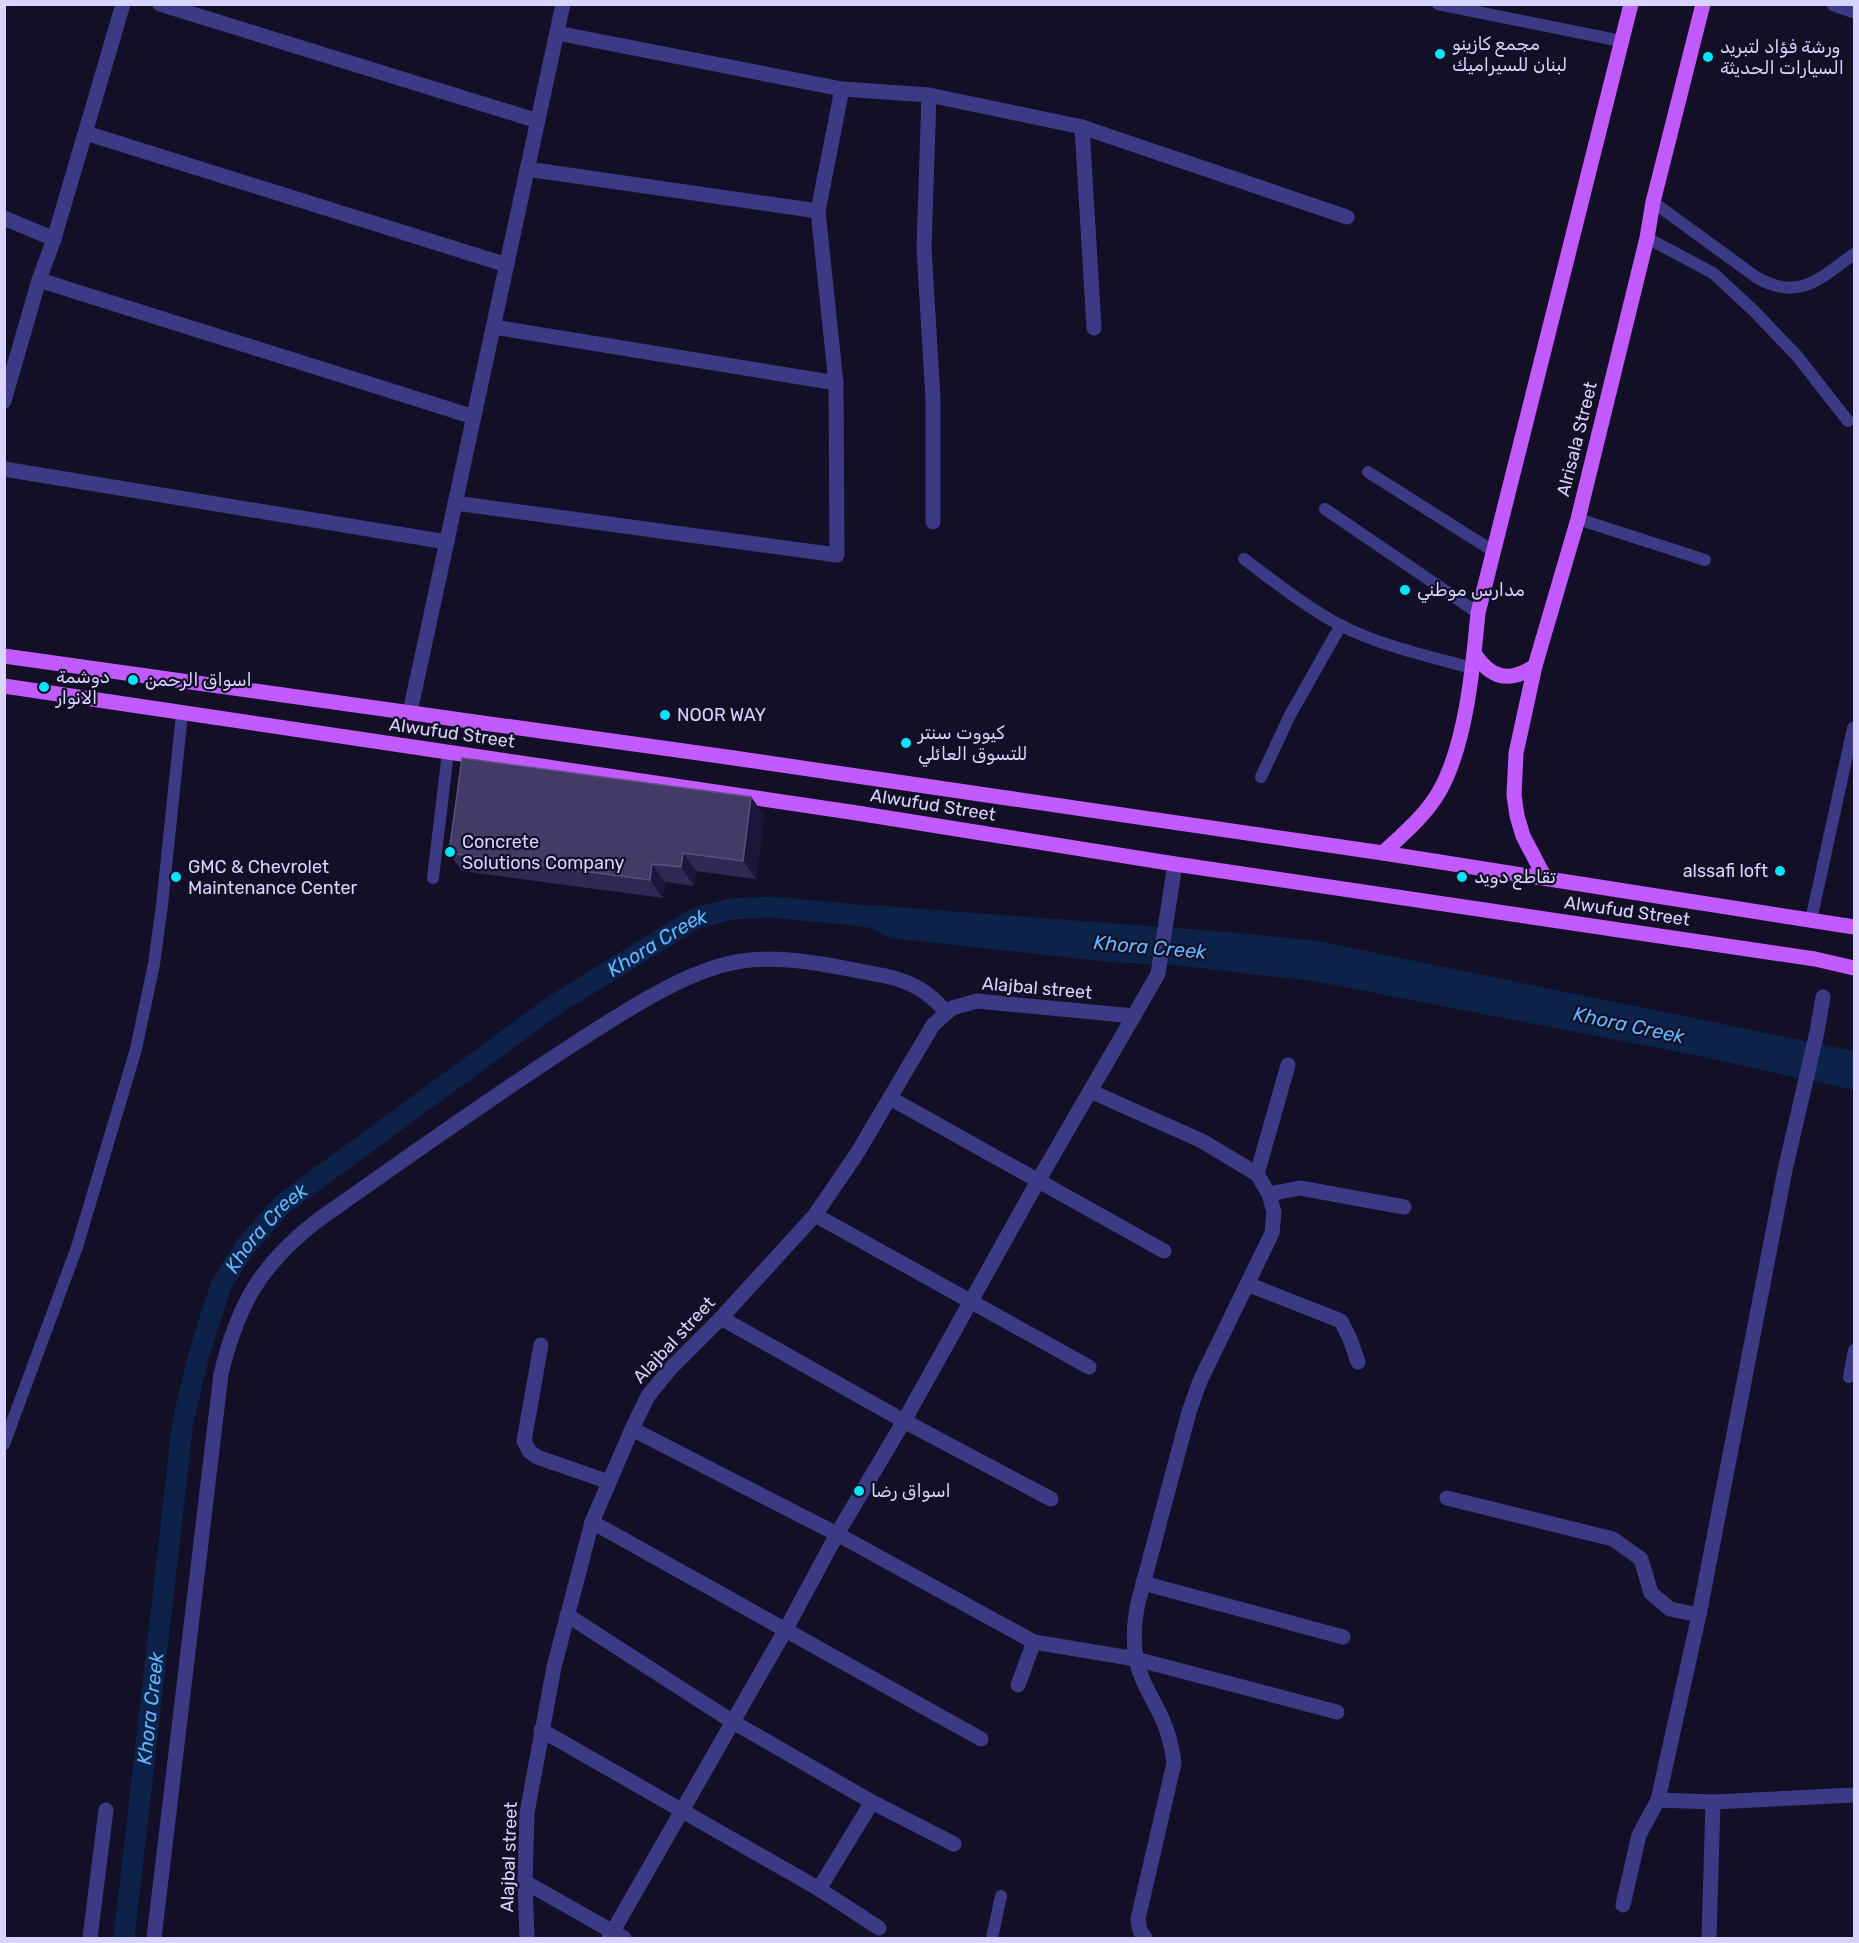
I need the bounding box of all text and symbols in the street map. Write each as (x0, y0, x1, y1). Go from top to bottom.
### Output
place label: مجمع كازينو لبنان للسيراميك (1452, 33, 1567, 76)
place label: ورشة فؤاد لتبريد السيارات الحديثة (1720, 36, 1844, 79)
marker: مجمع كازينو لبنان للسيراميك (1433, 47, 1447, 61)
marker: ورشة فؤاد لتبريد السيارات الحديثة (1701, 50, 1715, 64)
street label: Alrisala Street (1552, 379, 1602, 499)
place label: مدارس موطني (1417, 579, 1525, 603)
marker: مدارس موطني (1398, 583, 1412, 597)
place label: دوشمة الانوار (55, 666, 110, 709)
place label: اسواق الرحمن (145, 669, 252, 691)
marker: اسواق الرحمن (126, 673, 140, 687)
marker: دوشمة الانوار (37, 680, 51, 694)
place label: NOOR WAY (677, 704, 766, 726)
marker: NOOR WAY (658, 708, 672, 722)
street label: Alwufud Street (388, 713, 516, 753)
place label: كيووت سنتر للتسوق العائلي (917, 722, 1027, 767)
marker: كيووت سنتر للتسوق العائلي (899, 736, 913, 750)
street label: Alwufud Street (869, 784, 997, 826)
place label: Concrete Solutions Company (462, 831, 625, 874)
marker: Concrete Solutions Company (443, 845, 457, 859)
place label: GMC & Chevrolet Maintenance Center (188, 856, 358, 899)
place label: alssafi loft (1683, 860, 1768, 882)
marker: alssafi loft (1773, 864, 1787, 878)
place label: تقاطع دويد (1474, 866, 1556, 890)
marker: GMC & Chevrolet Maintenance Center (169, 870, 183, 884)
marker: تقاطع دويد (1455, 870, 1469, 884)
street label: Alwufud Street (1563, 891, 1691, 931)
water label: Khora Creek (602, 904, 710, 982)
water label: Khora Creek (1093, 930, 1208, 964)
street label: Alajbal street (981, 972, 1093, 1004)
water label: Khora Creek (1571, 1001, 1688, 1049)
water label: Khora Creek (220, 1178, 313, 1277)
street label: Alajbal street (628, 1292, 720, 1388)
place label: اسواق رضا (871, 1480, 951, 1502)
marker: اسواق رضا (852, 1484, 866, 1498)
water label: Khora Creek (132, 1650, 169, 1766)
street label: Alajbal street (496, 1801, 522, 1913)

